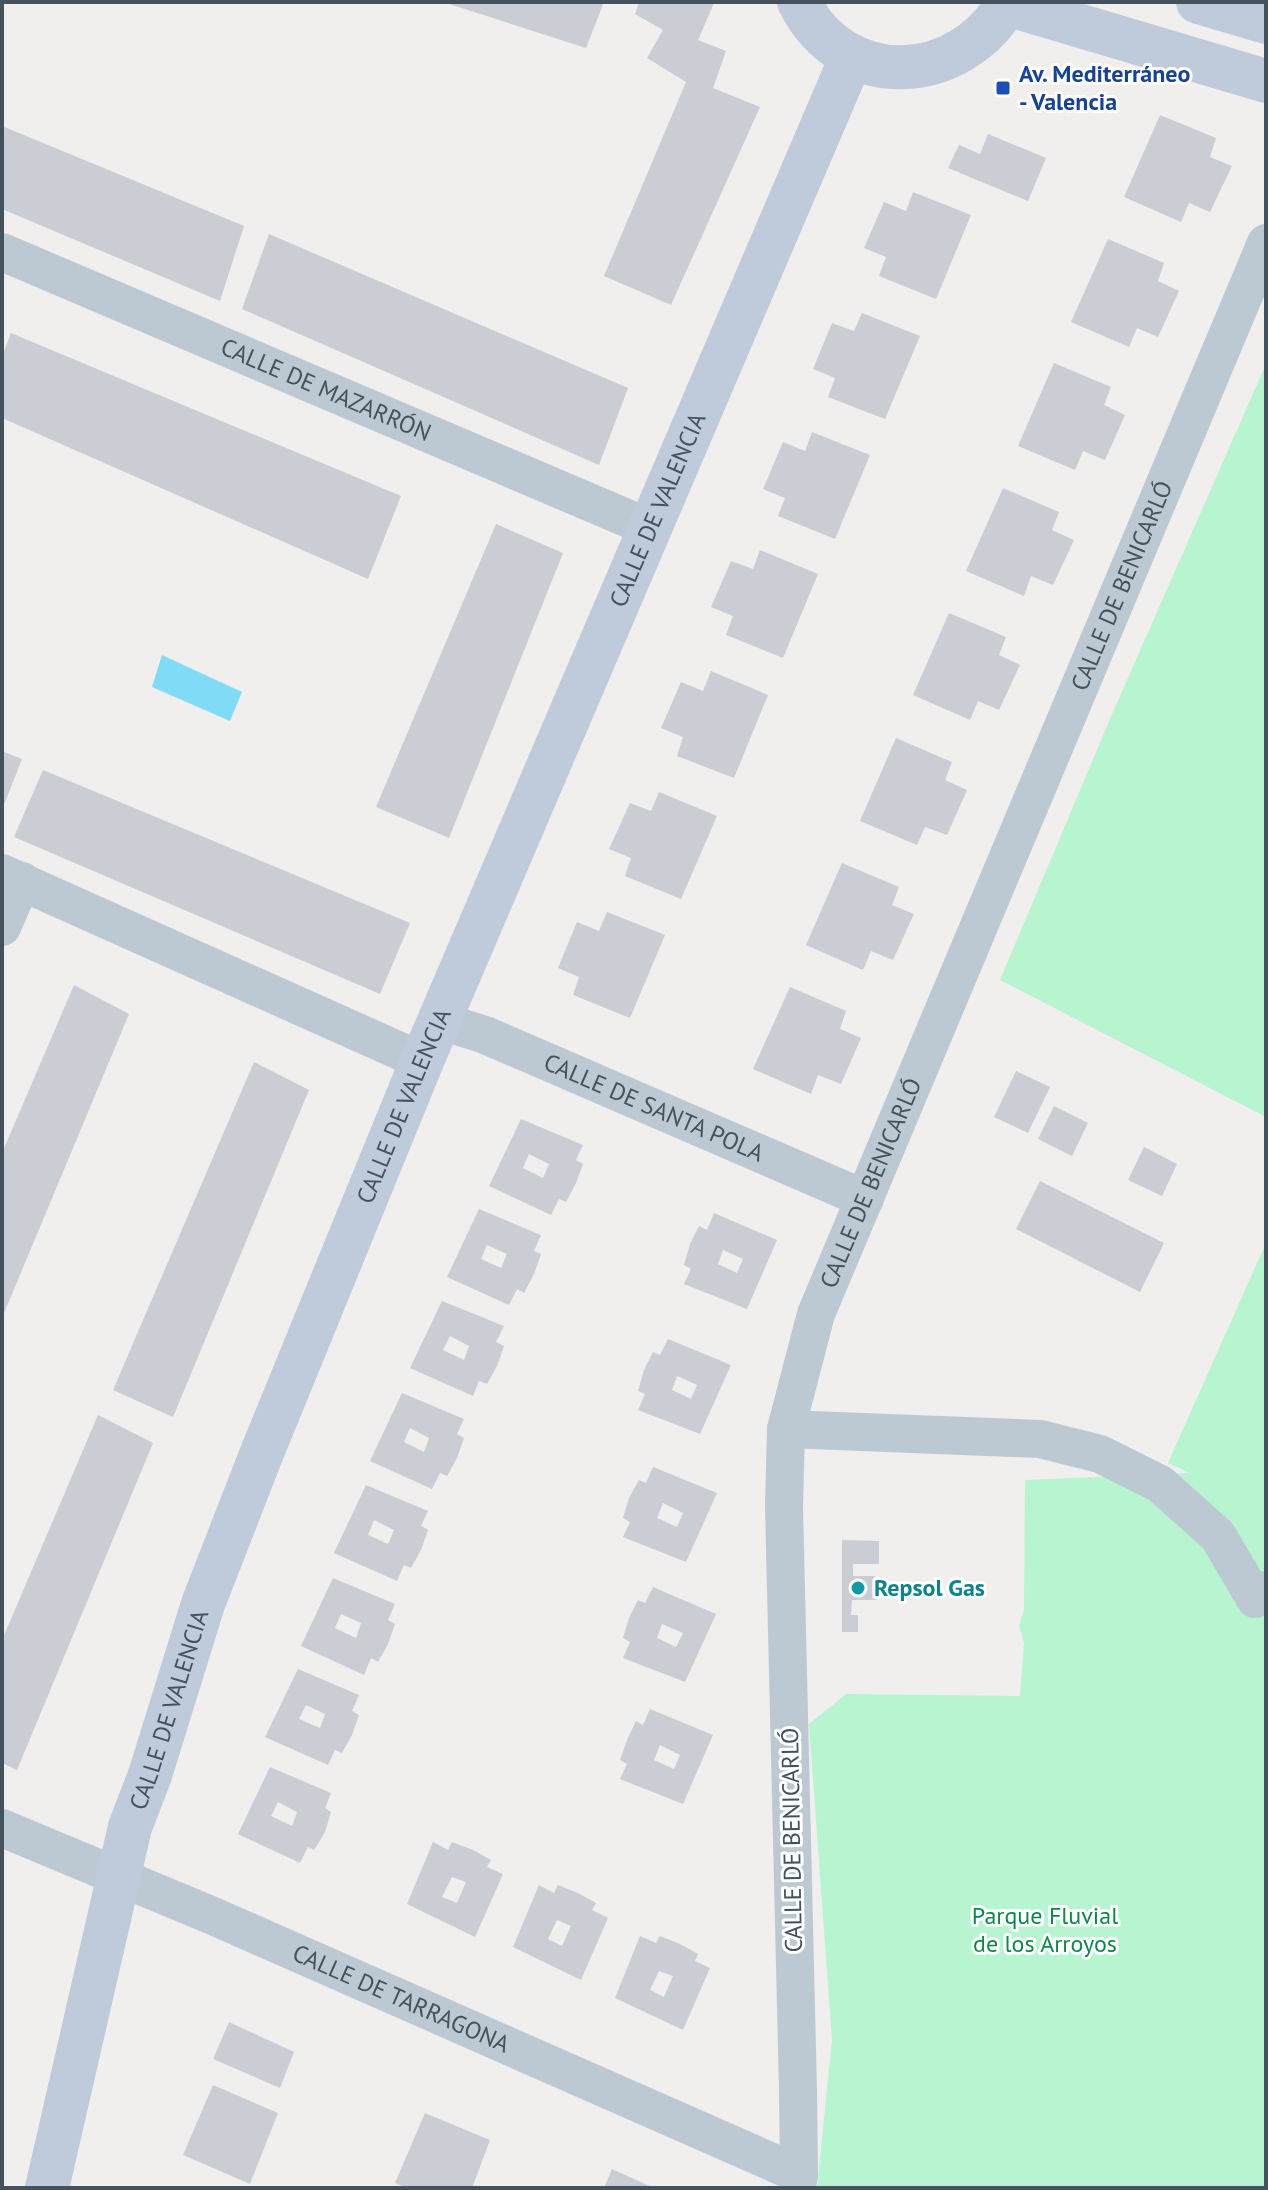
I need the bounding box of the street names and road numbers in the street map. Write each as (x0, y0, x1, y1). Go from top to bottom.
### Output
street label: CALLE DE MAZARRÓN (216, 331, 436, 448)
street label: CALLE DE VALENCIA (602, 408, 713, 612)
street label: CALLE DE BENICARLÓ (1064, 476, 1179, 695)
street label: CALLE DE VALENCIA (349, 1004, 458, 1208)
street label: CALLE DE SANTA POLA (539, 1046, 769, 1168)
street label: CALLE DE BENICARLÓ (813, 1073, 928, 1293)
street label: CALLE DE VALENCIA (122, 1606, 215, 1814)
street label: CALLE DE BENICARLÓ (774, 1727, 809, 1953)
street label: CALLE DE TARRAGONA (288, 1937, 514, 2060)

